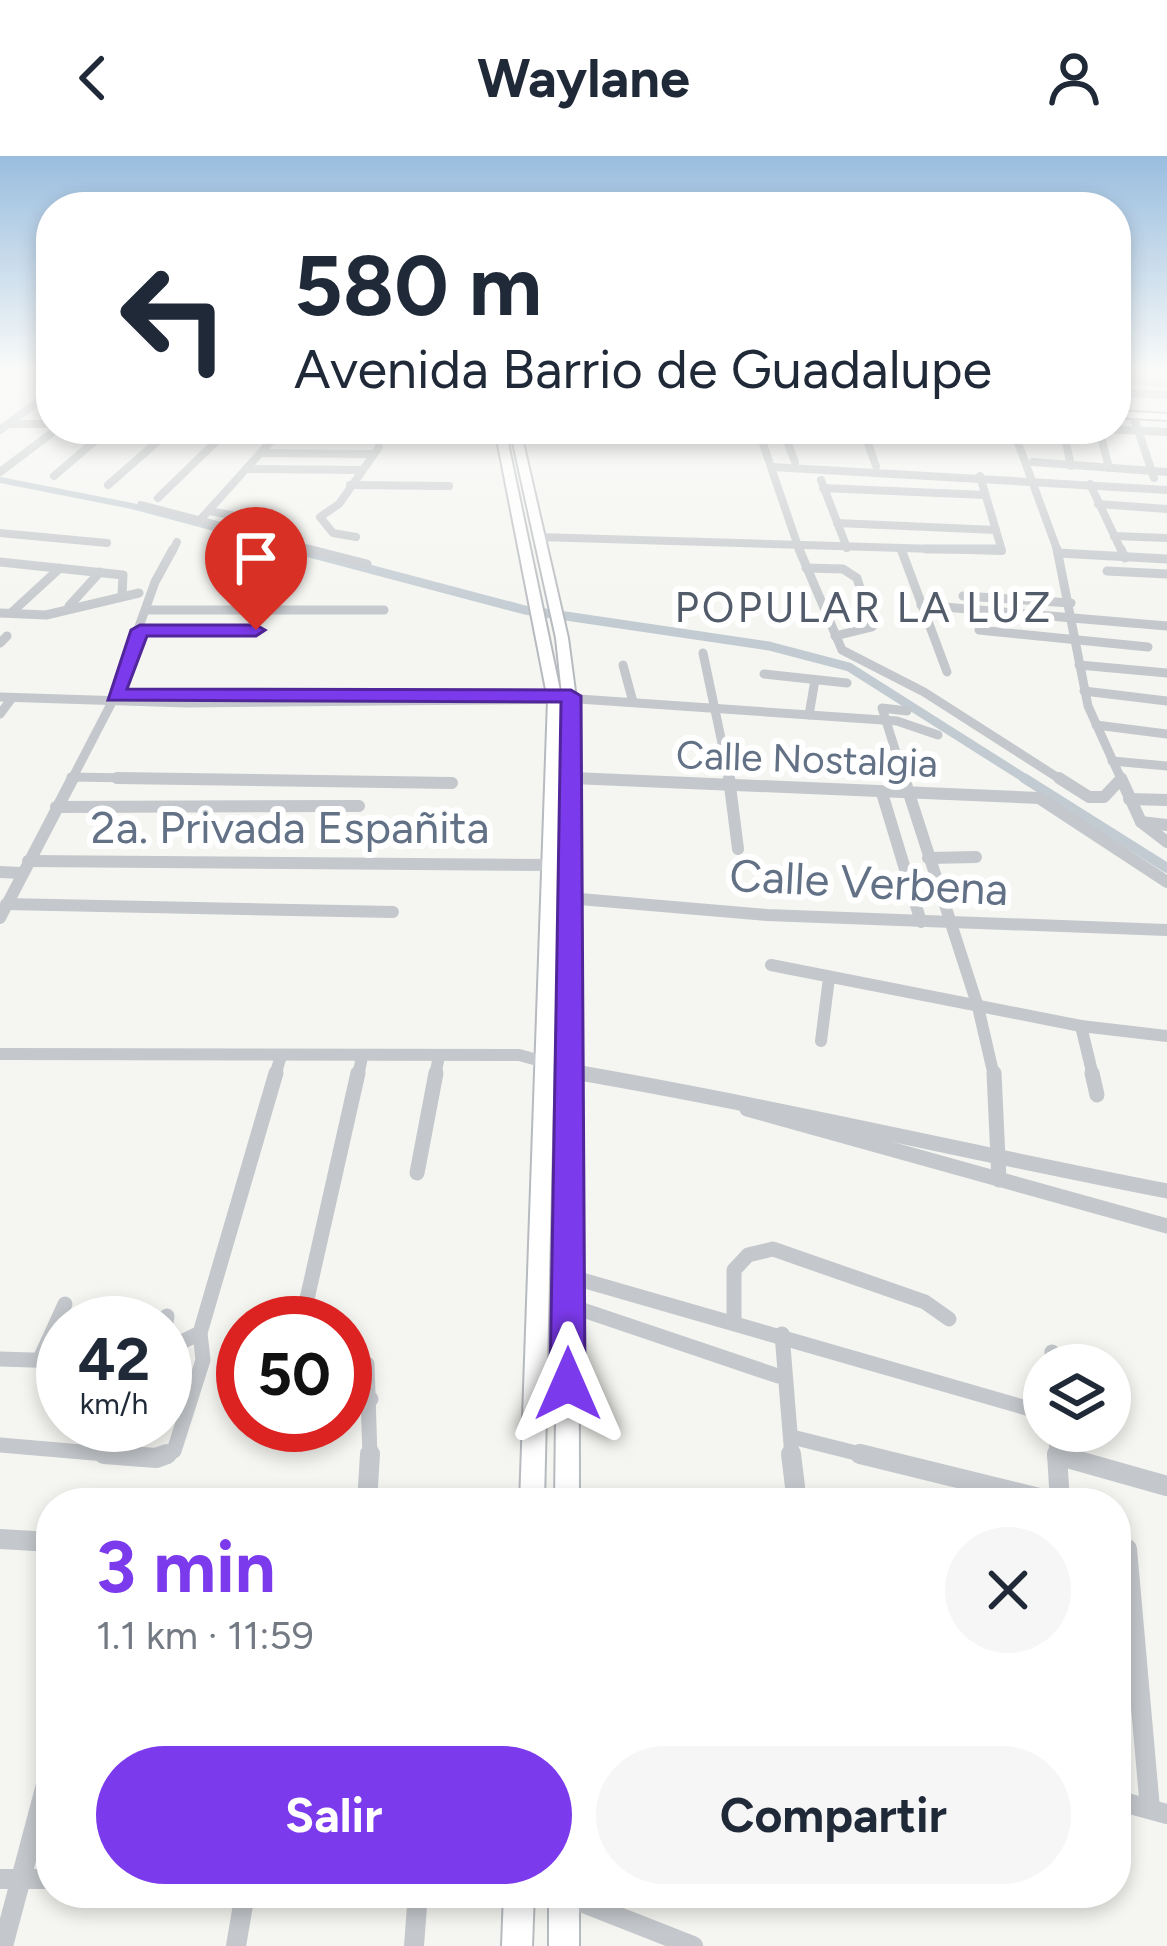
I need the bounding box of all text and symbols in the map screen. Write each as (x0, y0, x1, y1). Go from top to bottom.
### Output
icon: back (60, 45, 126, 111)
icon: person (1041, 45, 1107, 111)
text: Waylane (477, 46, 690, 111)
text: 580 m (294, 235, 542, 336)
icon: left (96, 240, 252, 396)
text: Avenida Barrio de Guadalupe (294, 337, 992, 402)
pin (205, 507, 307, 630)
icon: arrive (223, 525, 289, 591)
district label: POPULAR LA LUZ (675, 582, 1053, 633)
street label: Calle Nostalgia (675, 731, 939, 787)
street label: 2a. Privada Españita (91, 800, 489, 854)
street label: Calle Verbena (728, 848, 1010, 916)
speed limit sign: 50 (216, 1296, 372, 1452)
position arrow (505, 1321, 631, 1447)
text: 42 (78, 1323, 150, 1395)
map controls (1023, 1344, 1131, 1452)
button: layers (1023, 1344, 1131, 1452)
text: km/h (80, 1385, 148, 1422)
text: 3 min (96, 1524, 276, 1610)
button: close (945, 1527, 1071, 1653)
text: 1.1 km · 11:59 (96, 1612, 314, 1659)
button: Salir (96, 1746, 572, 1884)
button: Compartir (596, 1746, 1071, 1884)

